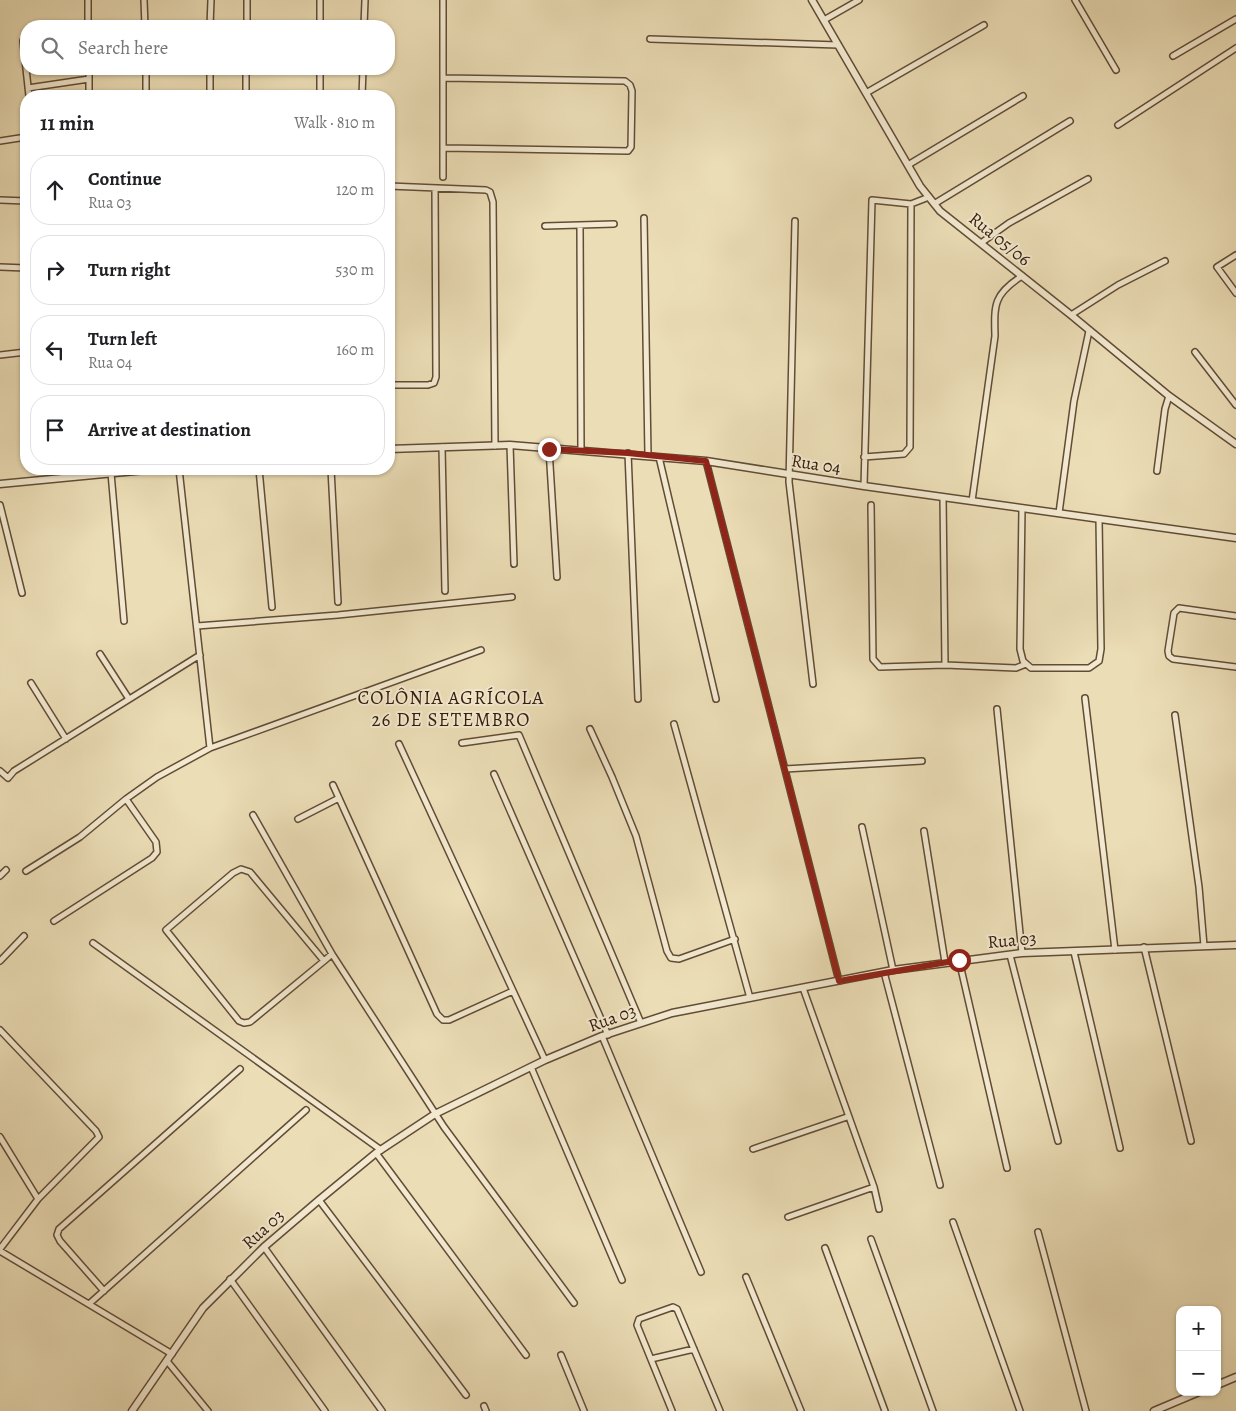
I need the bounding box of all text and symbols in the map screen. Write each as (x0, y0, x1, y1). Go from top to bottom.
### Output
search box (20, 20, 395, 75)
icon: search (38, 34, 66, 62)
text: Search here (78, 35, 168, 61)
text: 11 min (40, 109, 94, 137)
text: Walk · 810 m (294, 112, 375, 134)
text: Continue (88, 166, 162, 192)
icon: ahead (41, 176, 69, 204)
text: 120 m (336, 179, 374, 201)
text: Rua 03 (88, 192, 132, 214)
street label: Rua 05/06 (964, 207, 1036, 271)
icon: right (41, 256, 69, 284)
text: Turn right (88, 257, 170, 283)
text: 530 m (335, 259, 374, 281)
text: Turn left (88, 326, 157, 352)
icon: left (41, 336, 69, 364)
text: 160 m (336, 339, 374, 361)
text: Rua 04 (88, 352, 132, 374)
icon: arrive (41, 416, 69, 444)
text: Arrive at destination (88, 417, 251, 443)
route end (538, 438, 561, 461)
street label: Rua 04 (789, 448, 843, 480)
district label: COLÔNIA AGRÍCOLA 26 DE SETEMBRO (358, 685, 544, 733)
street label: Rua 03 (986, 926, 1038, 954)
route start (948, 949, 971, 972)
street label: Rua 03 (585, 998, 639, 1038)
street label: Rua 03 (237, 1204, 289, 1254)
map controls (1176, 1306, 1221, 1396)
button: + (1176, 1306, 1221, 1351)
button: − (1176, 1351, 1221, 1396)

